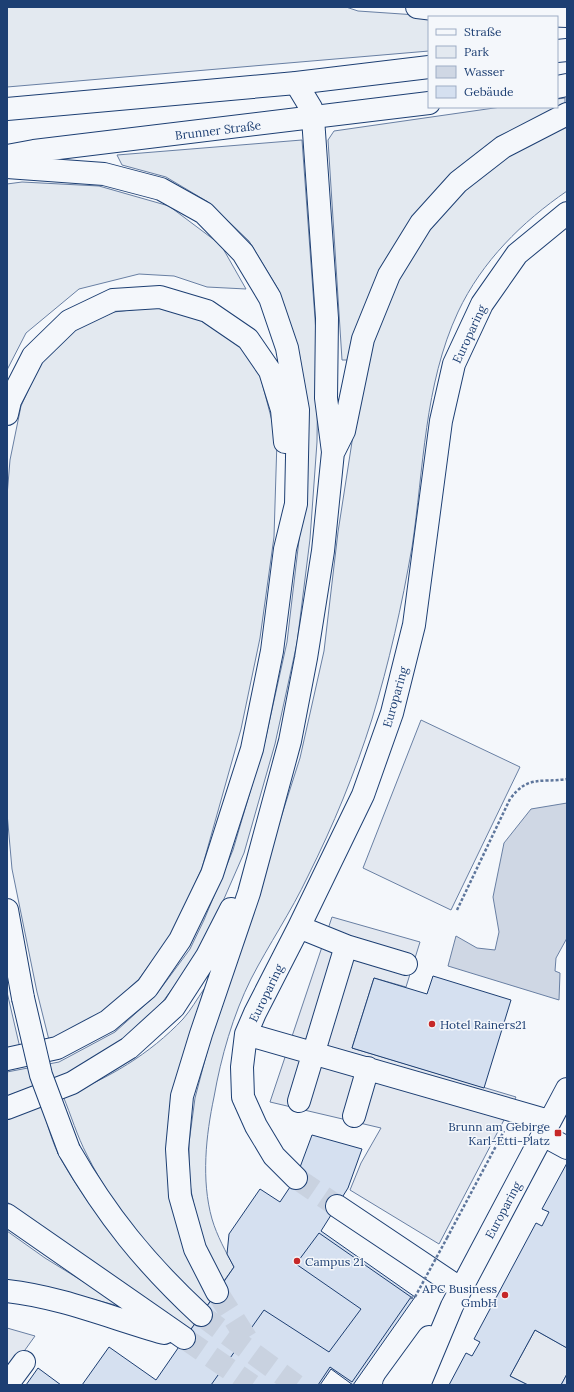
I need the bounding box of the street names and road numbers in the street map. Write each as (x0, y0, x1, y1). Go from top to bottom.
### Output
street label: Brunner Straße (174, 117, 262, 143)
street label: Europaring (449, 302, 489, 365)
street label: Europaring (379, 665, 411, 729)
street label: Europaring (246, 961, 287, 1024)
street label: Europaring (482, 1179, 524, 1241)

